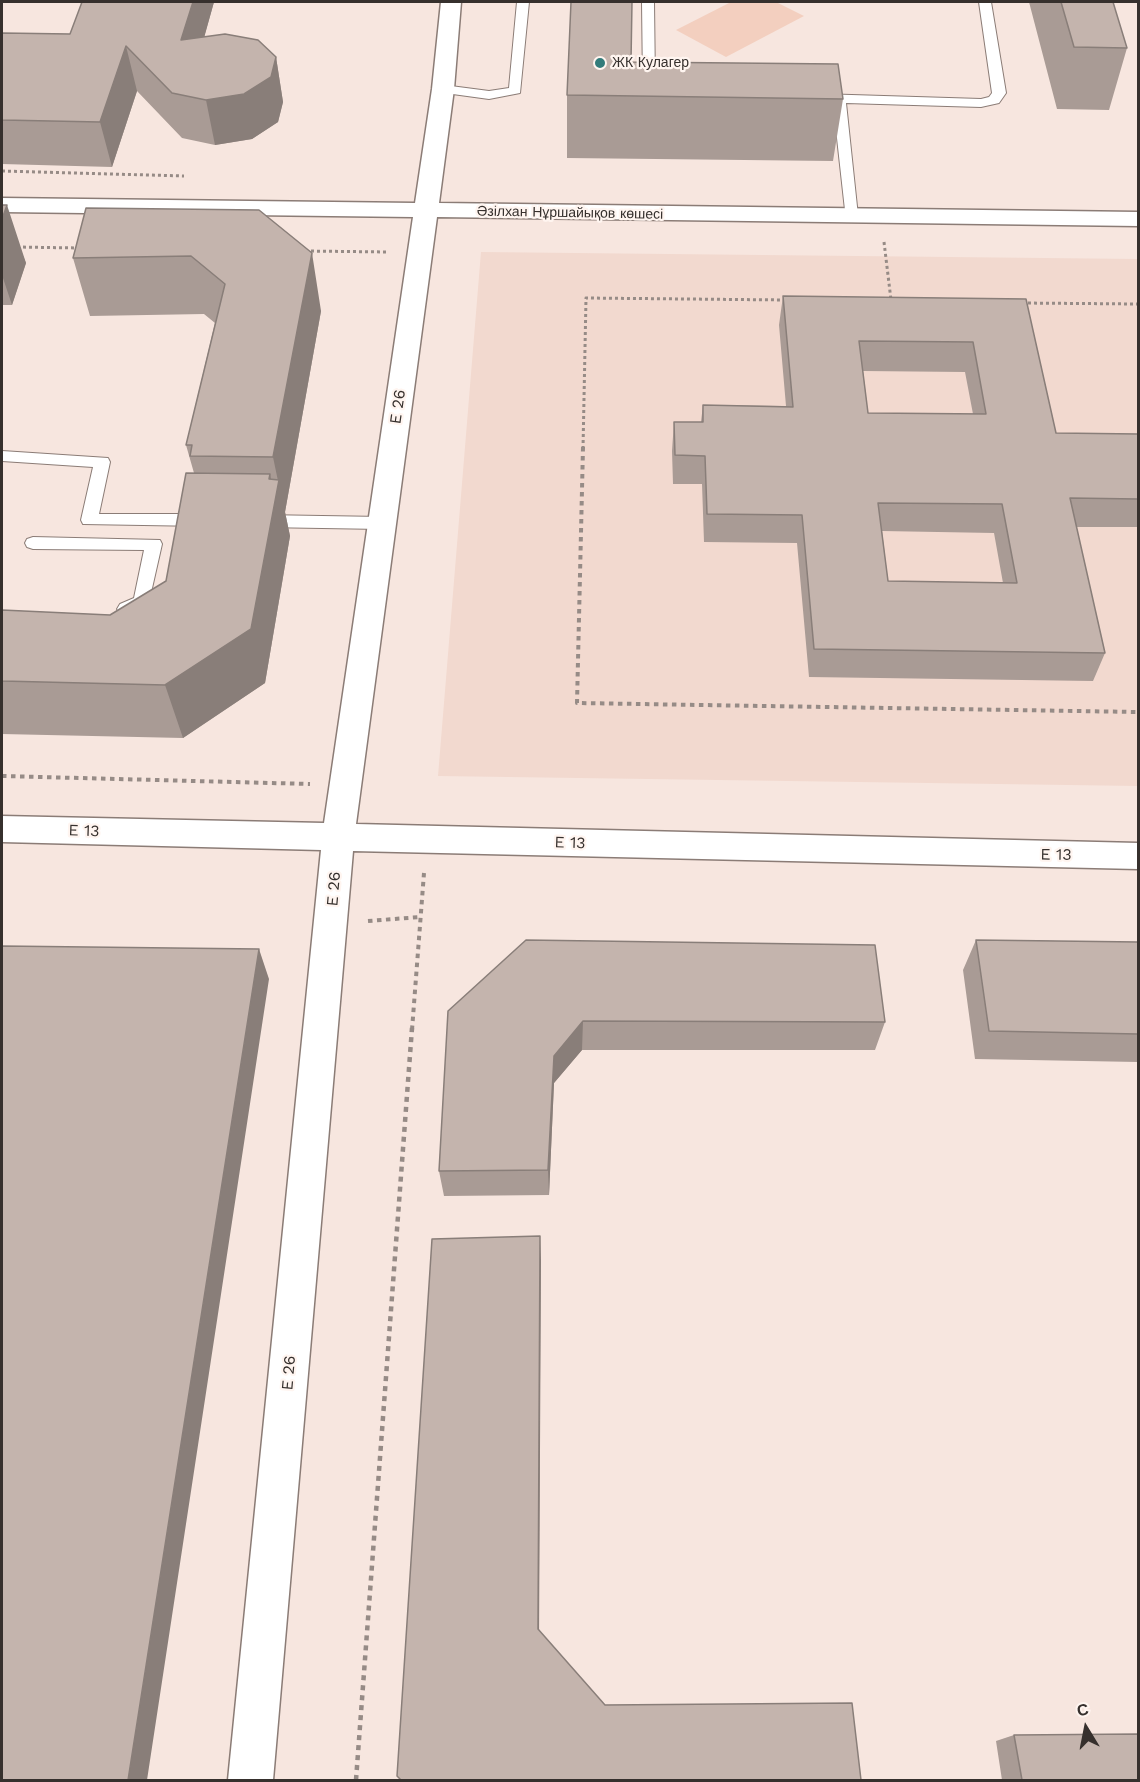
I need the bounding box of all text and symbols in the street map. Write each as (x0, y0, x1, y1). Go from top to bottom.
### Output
place label: ЖК Кулагер (612, 55, 689, 71)
marker: ЖК Кулагер (593, 56, 607, 70)
street label: Әзілхан Нұршайықов көшесі (477, 203, 663, 223)
street label: E 26 (386, 388, 410, 426)
street label: E 13 (68, 821, 100, 841)
street label: E 13 (554, 833, 586, 853)
street label: E 13 (1040, 845, 1072, 865)
street label: E 26 (323, 871, 345, 907)
street label: E 26 (278, 1355, 300, 1391)
north arrow (1056, 1698, 1116, 1758)
text: С (1075, 1699, 1090, 1720)

